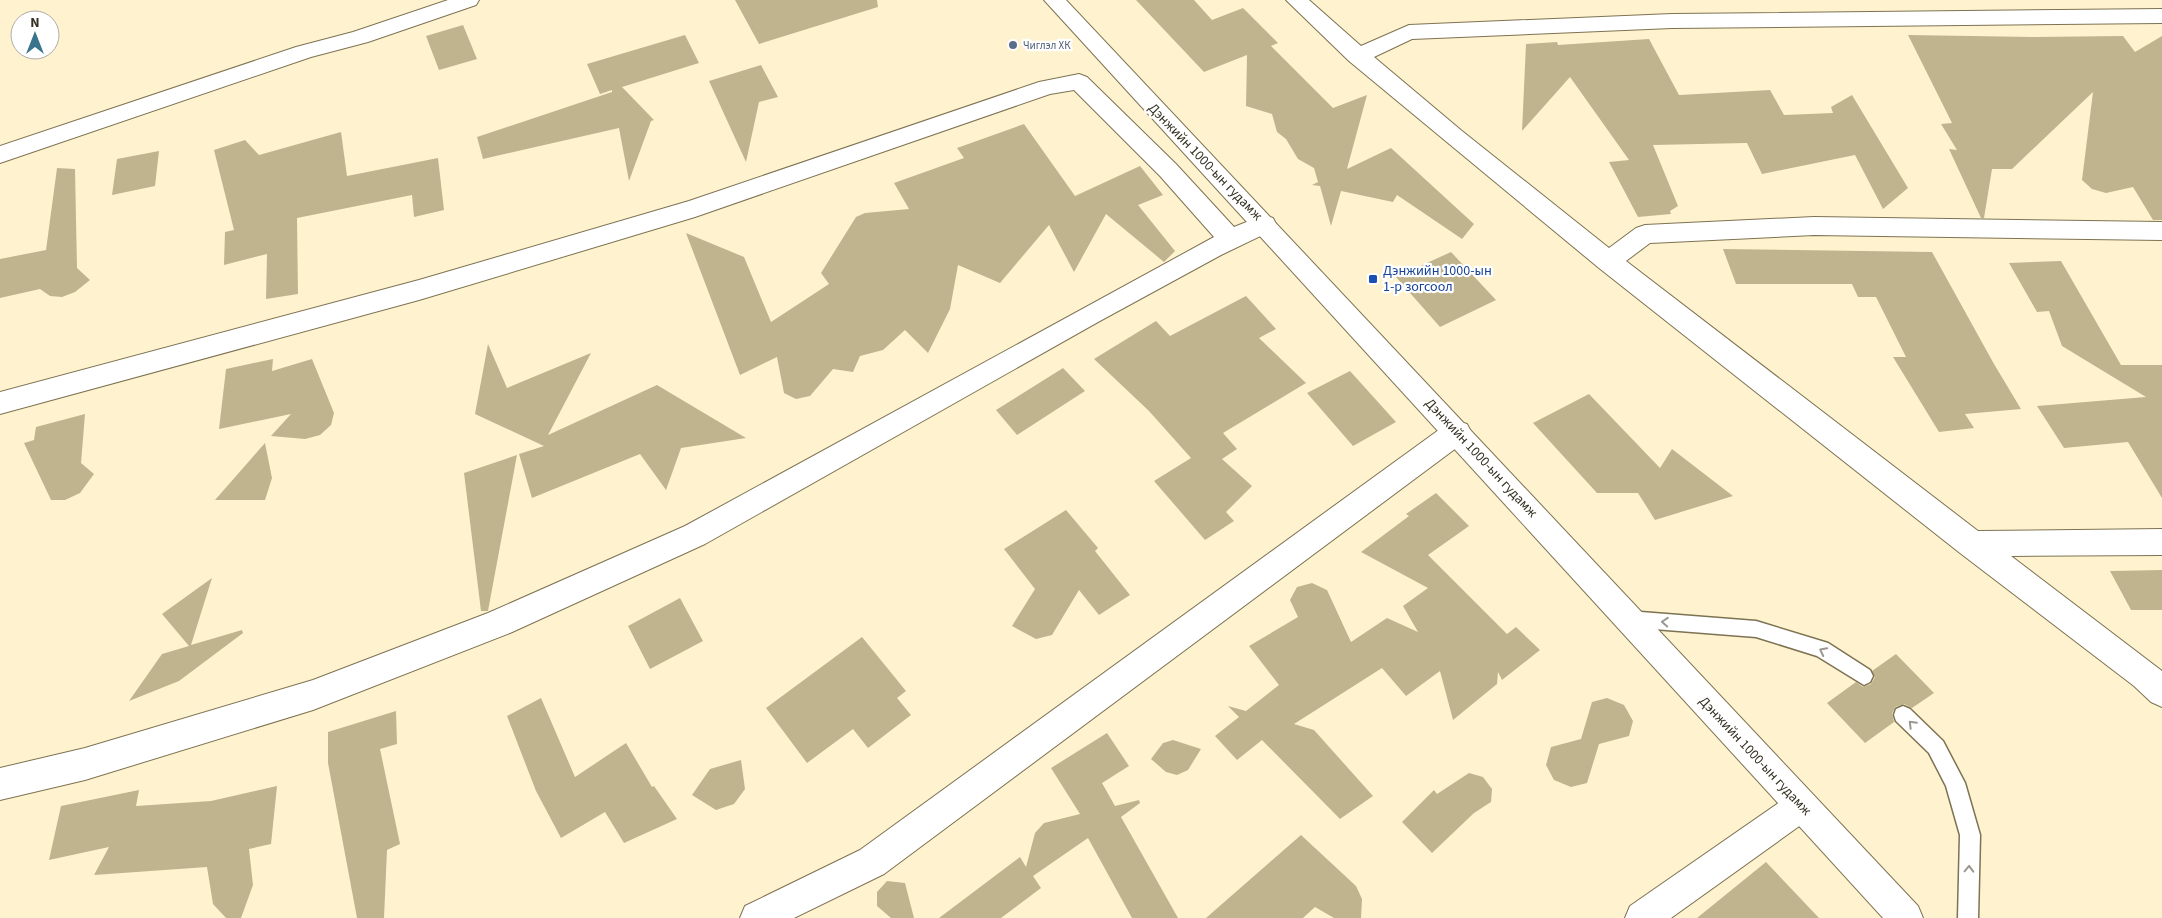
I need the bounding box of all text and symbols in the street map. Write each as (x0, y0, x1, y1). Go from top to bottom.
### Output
north arrow (10, 10, 60, 60)
text: N (30, 13, 40, 33)
place label: Чиглэл ХК (1023, 38, 1071, 53)
marker: Чиглэл ХК (1007, 39, 1019, 51)
street label: Дэнжийн 1000-ын гудамж (1143, 99, 1267, 226)
place label: Дэнжийн 1000-ын 1-р зогсоол (1383, 261, 1492, 297)
marker: Дэнжийн 1000-ын 1-р зогсоол (1367, 273, 1379, 285)
street label: Дэнжийн 1000-ын гудамж (1420, 394, 1542, 522)
one-way arrow (1660, 617, 1668, 628)
one-way arrow (1819, 647, 1828, 657)
street label: Дэнжийн 1000-ын гудамж (1694, 692, 1816, 820)
one-way arrow (1909, 721, 1918, 730)
one-way arrow (1964, 865, 1975, 873)

